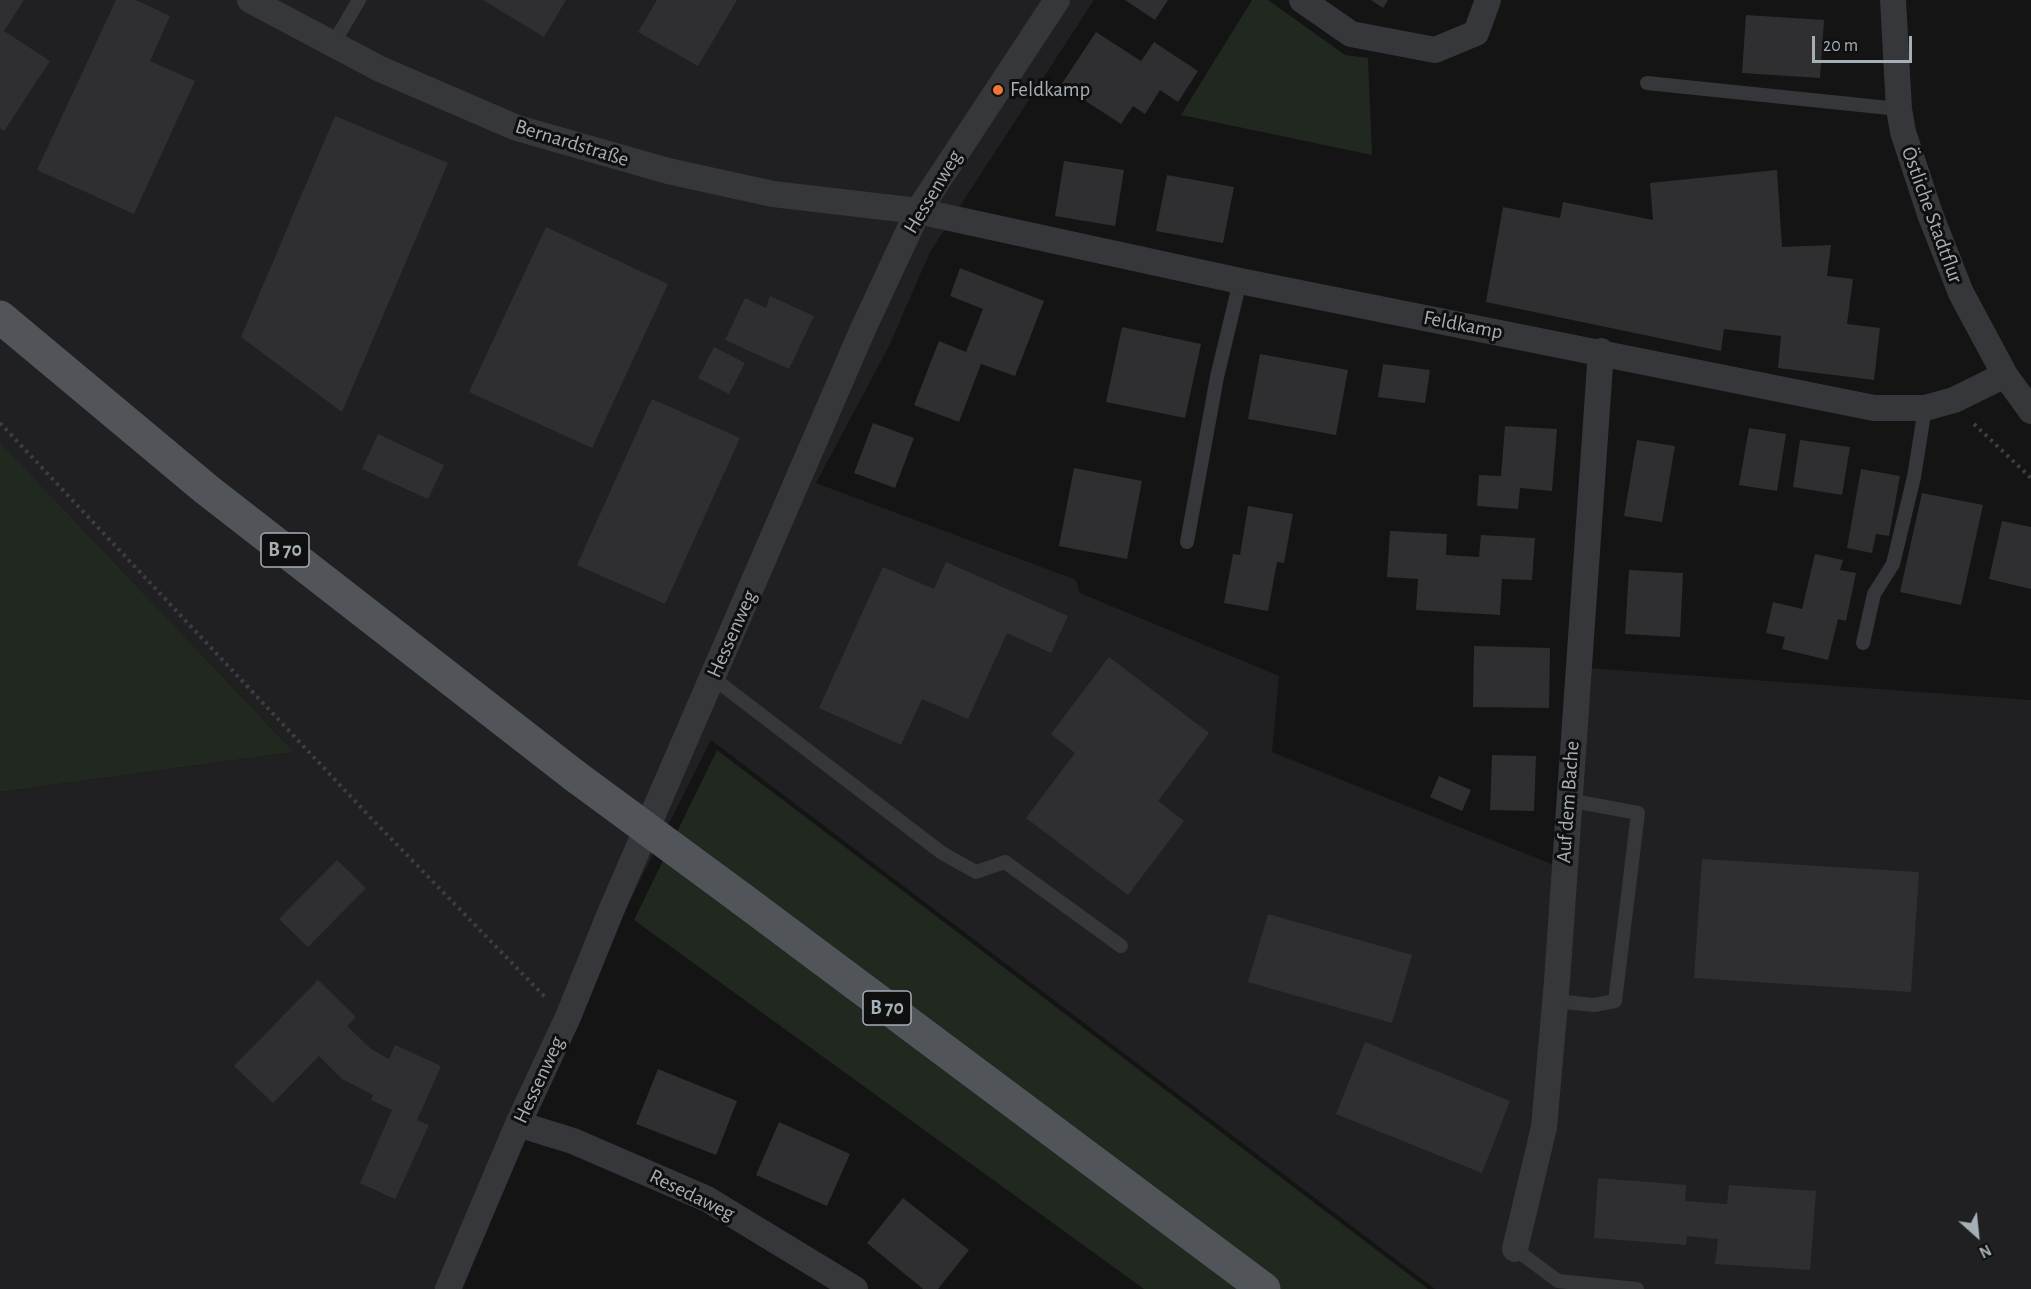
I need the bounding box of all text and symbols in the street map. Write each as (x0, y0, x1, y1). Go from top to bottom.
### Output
scale bar (1815, 24, 1916, 62)
text: 20 m (1823, 37, 1858, 55)
place label: Feldkamp (1010, 77, 1090, 103)
marker: Feldkamp (991, 83, 1005, 97)
street label: Bernardstraße (512, 114, 632, 172)
street label: Östliche Stadtflur (1896, 143, 1968, 287)
street label: Hessenweg (898, 146, 968, 238)
street label: Feldkamp (1421, 305, 1505, 345)
road number: B 70 (261, 533, 309, 567)
street label: Hessenweg (702, 586, 762, 682)
street label: Auf dem Bache (1551, 740, 1585, 864)
road number: B 70 (863, 991, 911, 1025)
street label: Hessenweg (508, 1033, 570, 1127)
street label: Resedaweg (645, 1164, 739, 1226)
north arrow (1947, 1205, 2007, 1265)
text: N (1977, 1241, 1994, 1261)

